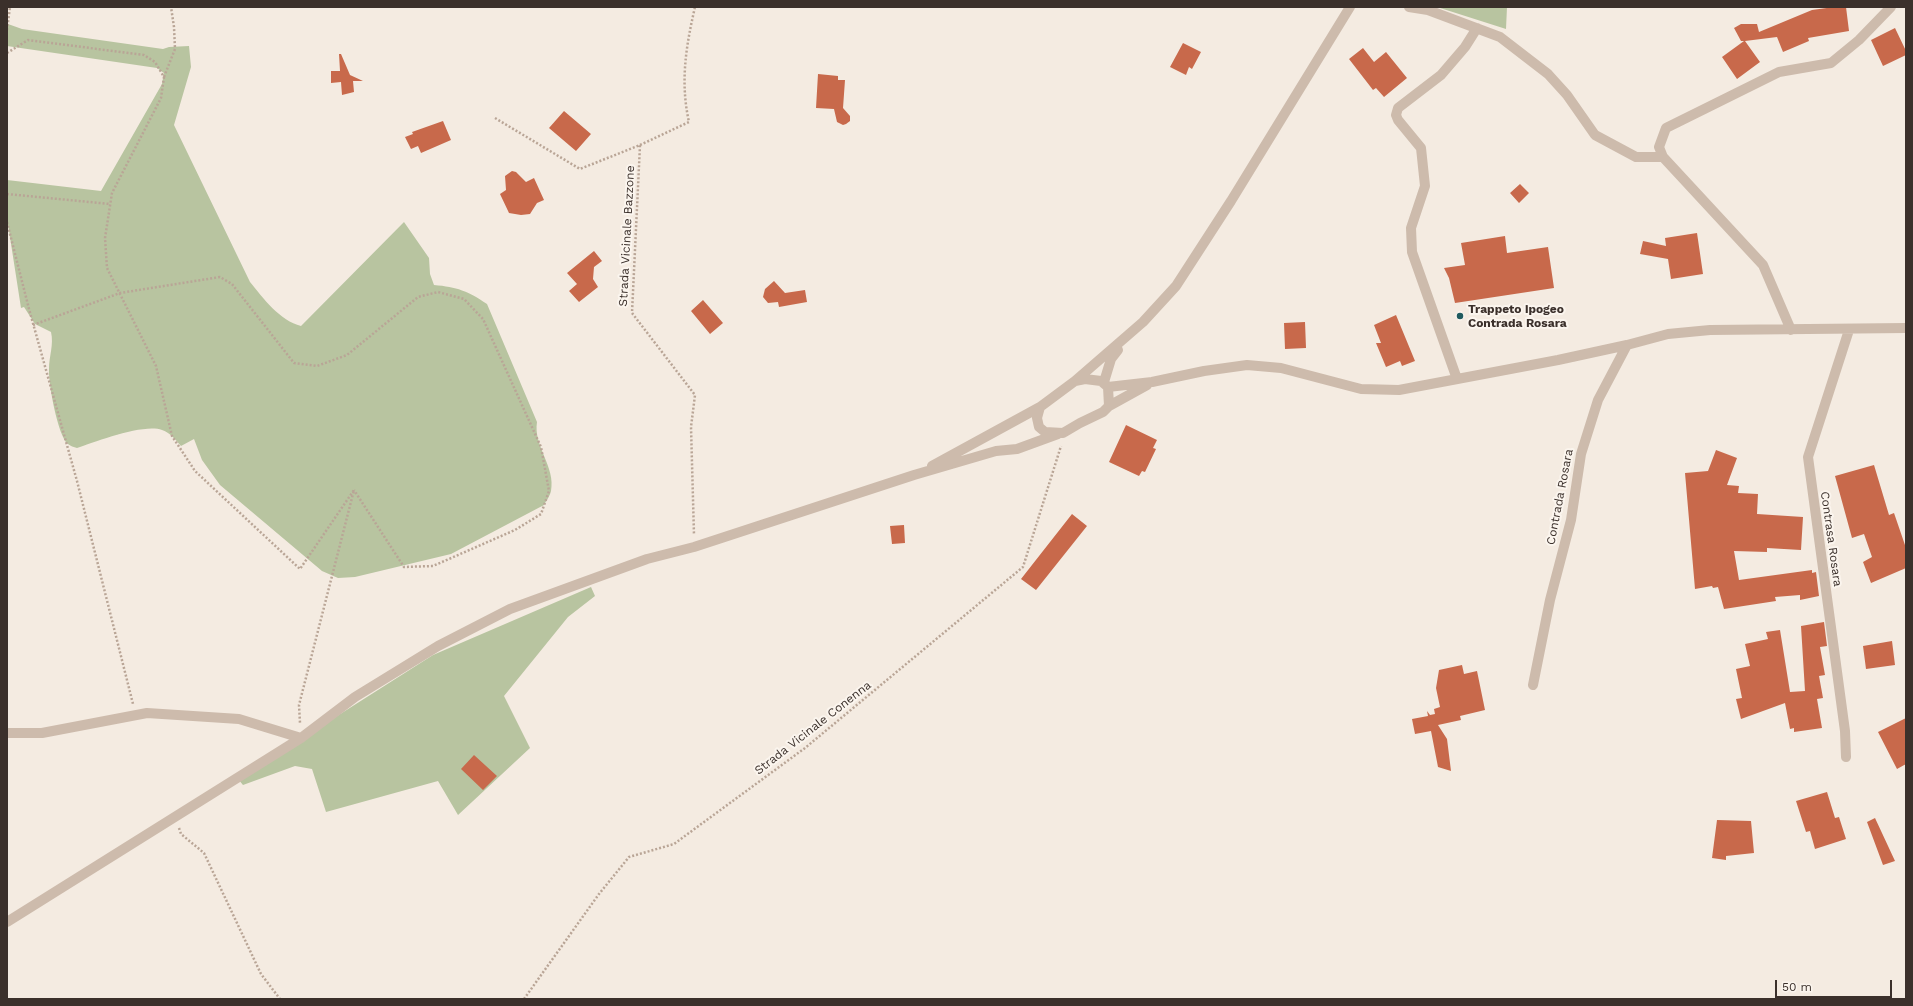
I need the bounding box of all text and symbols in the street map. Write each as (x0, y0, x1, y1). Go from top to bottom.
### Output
street label: Strada Vicinale Bazzone (616, 165, 638, 307)
place label: Trappeto ipogeo Contrada Rosara (1468, 302, 1567, 330)
marker: Trappeto ipogeo Contrada Rosara (1455, 311, 1465, 321)
street label: Contrada Rosara (1544, 448, 1576, 546)
street label: Contrasa Rosara (1817, 490, 1845, 588)
street label: Strada Vicinale Conenna (752, 678, 874, 778)
scale bar (1777, 972, 1894, 998)
text: 50 m (1782, 980, 1812, 994)

